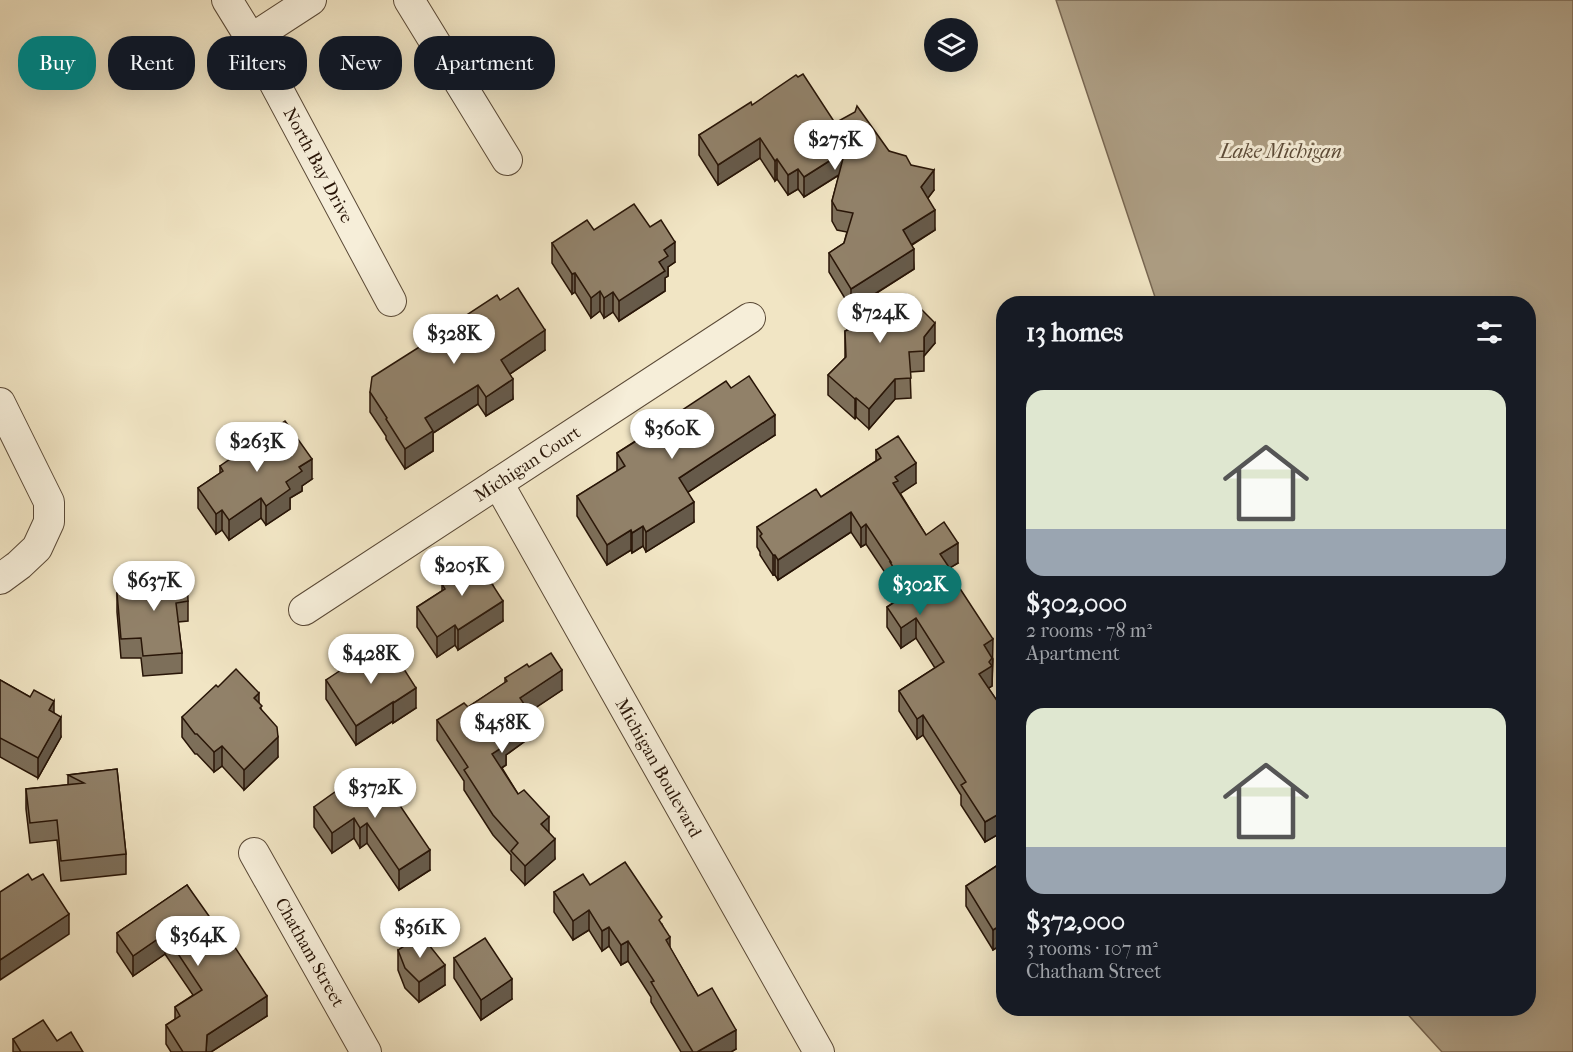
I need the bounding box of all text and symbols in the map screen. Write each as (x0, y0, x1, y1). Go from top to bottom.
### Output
map controls (924, 18, 978, 72)
button: layers (924, 18, 978, 72)
chip: Buy (18, 36, 96, 90)
chip: Rent (108, 36, 195, 90)
chip: Filters (207, 36, 307, 90)
chip: New (319, 36, 402, 90)
chip: Apartment (414, 36, 555, 90)
street label: North Bay Drive (279, 104, 358, 227)
pin: $275K (793, 120, 877, 171)
text: $275K (808, 128, 862, 151)
water label: Lake Michigan (1218, 140, 1342, 163)
pin: $724K (838, 293, 922, 344)
text: $724K (851, 301, 909, 324)
pin: $328K (412, 314, 496, 365)
icon: filters (1473, 316, 1506, 349)
text: 13 homes (1026, 317, 1123, 348)
text: $328K (427, 322, 481, 345)
pin: $360K (630, 409, 714, 460)
text: $360K (644, 417, 700, 440)
street label: Michigan Court (470, 421, 585, 506)
pin: $263K (215, 422, 299, 473)
icon: home (1212, 429, 1320, 537)
text: $263K (230, 430, 284, 453)
pin: $205K (420, 546, 504, 597)
text: $205K (434, 554, 490, 577)
pin: $637K (112, 561, 196, 612)
pin: $302K (878, 565, 962, 616)
text: $637K (127, 569, 181, 592)
text: $302K (892, 573, 948, 596)
text: $302,000 (1026, 588, 1127, 619)
text: 2 rooms · 78 m² (1026, 619, 1152, 642)
pin: $428K (329, 634, 413, 685)
text: $428K (342, 642, 400, 665)
text: Apartment (1026, 642, 1120, 665)
street label: Michigan Boulevard (611, 695, 706, 841)
pin: $458K (460, 703, 544, 754)
text: $458K (474, 711, 530, 734)
icon: home (1212, 747, 1320, 855)
pin: $372K (333, 768, 417, 819)
text: $372K (348, 776, 402, 799)
street label: Chatham Street (271, 894, 349, 1011)
text: $372,000 (1026, 906, 1125, 937)
pin: $361K (378, 908, 462, 959)
pin: $364K (156, 916, 240, 967)
text: $361K (394, 916, 446, 939)
text: $364K (170, 924, 226, 947)
text: 3 rooms · 107 m² (1026, 937, 1158, 960)
text: Chatham Street (1026, 960, 1161, 983)

